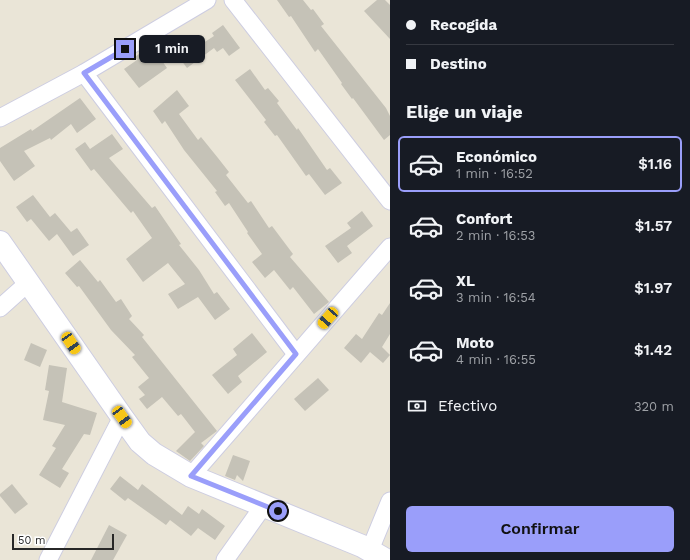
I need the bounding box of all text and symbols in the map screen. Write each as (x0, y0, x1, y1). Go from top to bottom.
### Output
text: Recogida (430, 16, 497, 34)
callout: 1 min (139, 35, 205, 63)
route end (116, 40, 134, 58)
text: 1 min (155, 41, 189, 56)
text: Destino (430, 55, 487, 73)
text: Elige un viaje (406, 101, 523, 122)
icon: car (408, 146, 444, 182)
text: Económico (456, 148, 537, 166)
text: $1.16 (638, 155, 672, 173)
text: 1 min · 16:52 (456, 166, 533, 181)
icon: car (408, 208, 444, 244)
text: Confort (456, 210, 512, 228)
text: $1.57 (635, 217, 672, 235)
text: 2 min · 16:53 (456, 228, 535, 243)
icon: car (408, 270, 444, 306)
text: XL (456, 272, 475, 290)
text: $1.97 (634, 279, 672, 297)
text: 3 min · 16:54 (456, 290, 536, 305)
car (316, 305, 340, 331)
car (59, 330, 83, 356)
icon: car (408, 332, 444, 368)
text: Moto (456, 334, 494, 352)
text: $1.42 (634, 341, 672, 359)
text: 4 min · 16:55 (456, 352, 536, 367)
icon: cash (406, 395, 428, 417)
text: Efectivo (438, 397, 497, 415)
text: 320 m (634, 399, 674, 414)
car (110, 404, 134, 430)
route start (269, 502, 287, 520)
button: Confirmar (406, 506, 674, 552)
scale bar (12, 532, 114, 551)
text: 50 m (18, 534, 45, 547)

